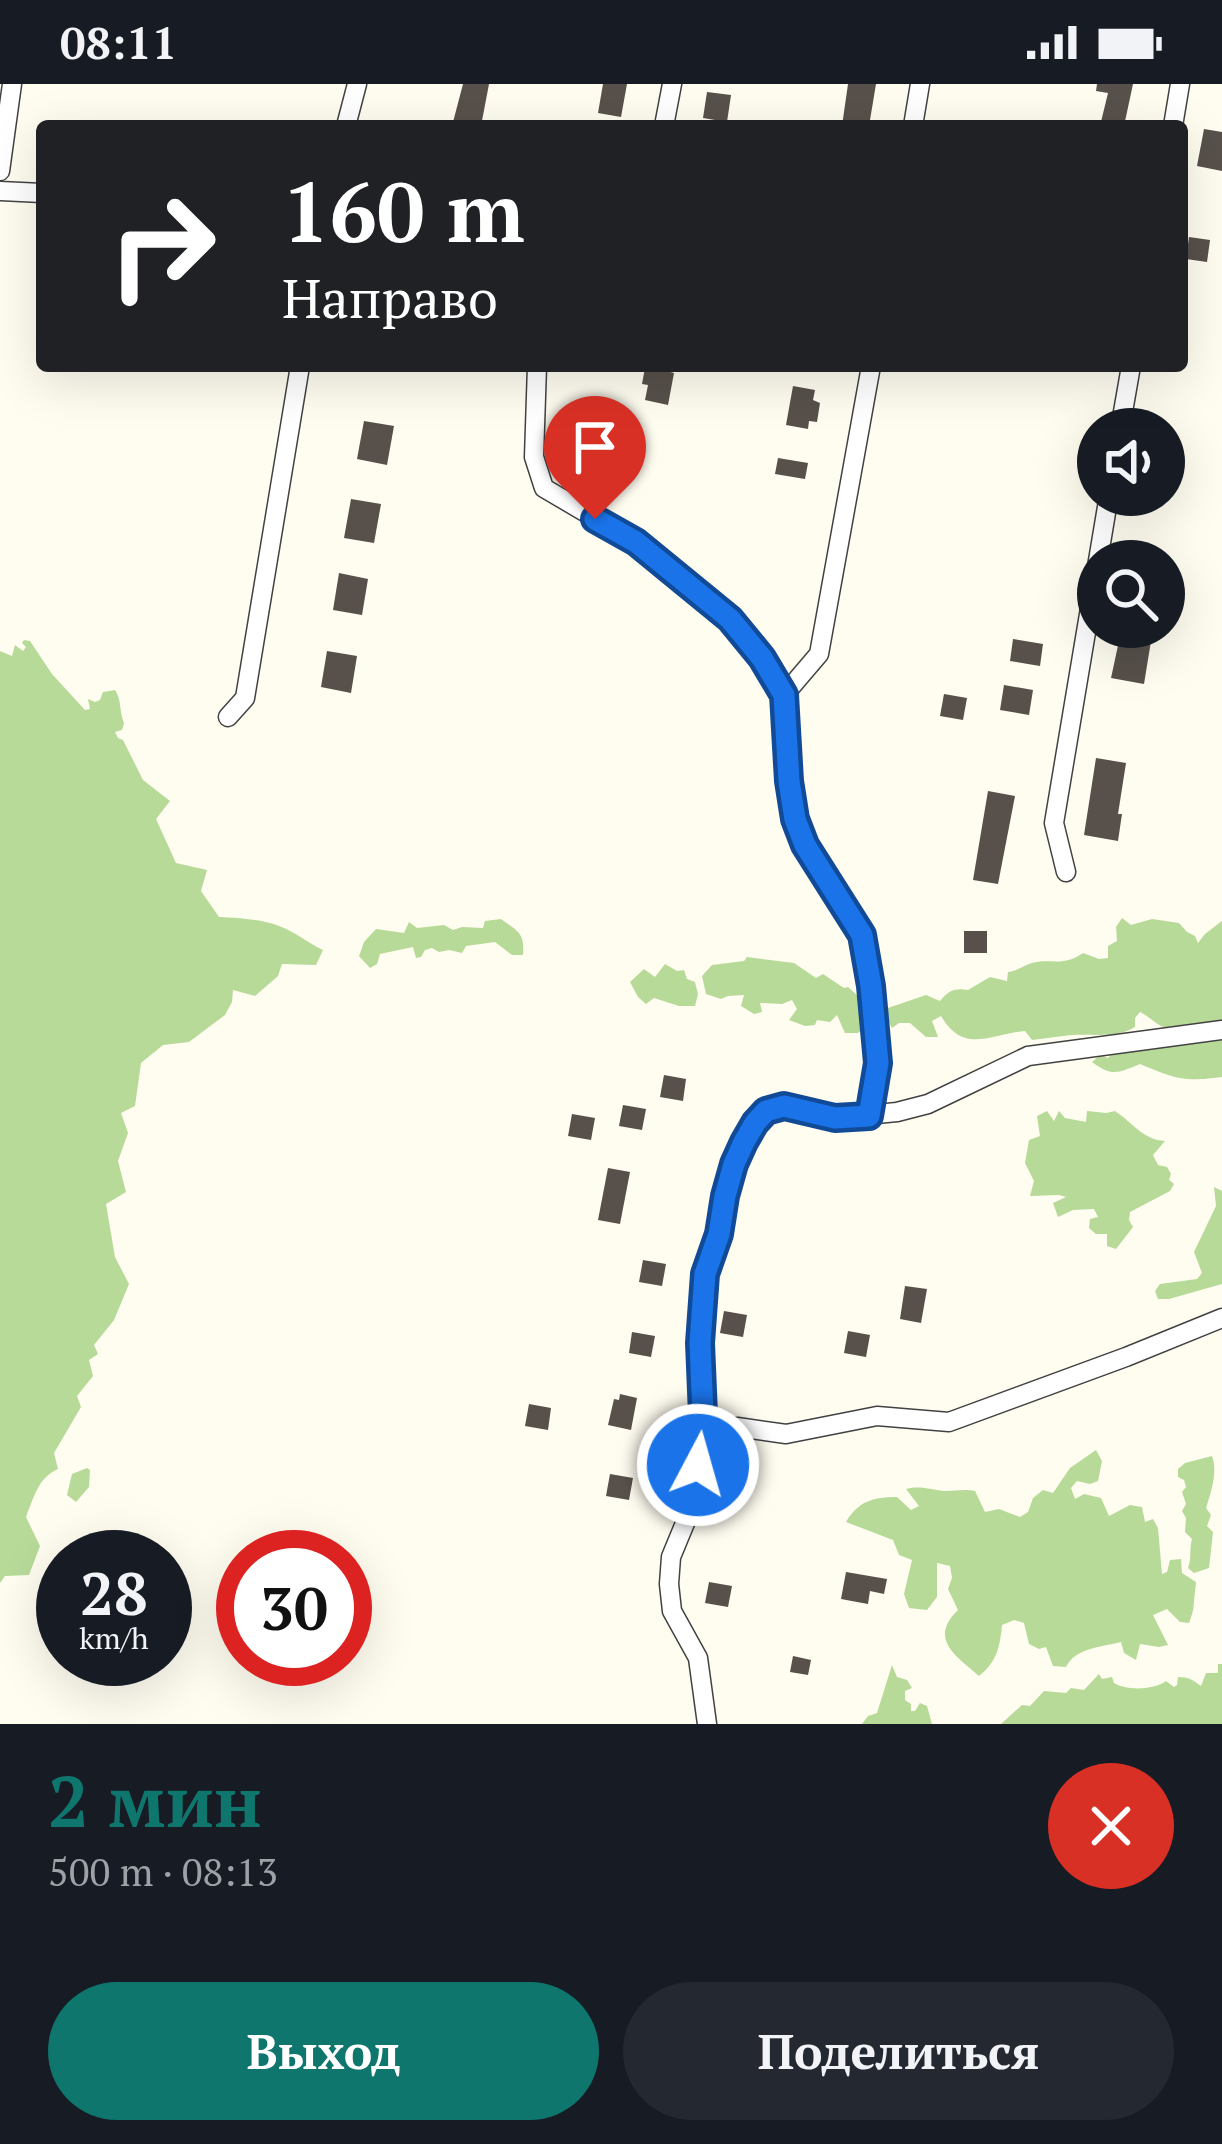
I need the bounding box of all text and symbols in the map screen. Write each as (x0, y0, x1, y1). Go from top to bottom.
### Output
text: 08:11 (60, 12, 177, 72)
text: 160 m (282, 155, 525, 266)
icon: right (84, 168, 240, 324)
text: Направо (282, 262, 498, 333)
pin (544, 396, 646, 519)
map controls (1077, 408, 1185, 648)
button: sound (1077, 408, 1185, 516)
icon: arrive (562, 414, 628, 480)
button: search (1077, 540, 1185, 648)
position arrow (635, 1402, 761, 1528)
speed limit sign: 30 (216, 1530, 372, 1686)
text: 28 (80, 1553, 148, 1632)
text: km/h (79, 1618, 149, 1658)
text: 2 мин (48, 1752, 262, 1848)
button: close (1048, 1763, 1174, 1889)
text: 500 m · 08:13 (48, 1845, 278, 1897)
button: Выход (48, 1982, 599, 2120)
button: Поделиться (623, 1982, 1174, 2120)

